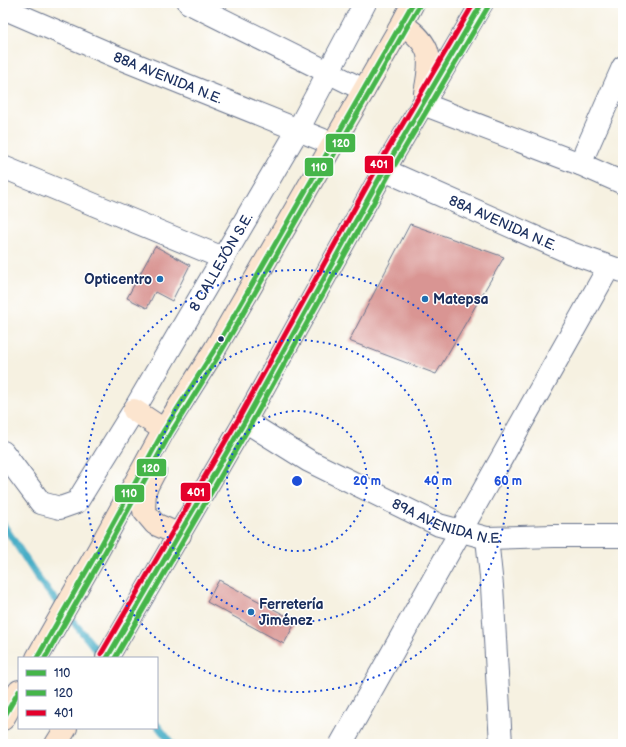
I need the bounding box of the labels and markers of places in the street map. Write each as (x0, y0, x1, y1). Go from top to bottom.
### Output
place label: Opticentro (84, 271, 152, 288)
marker: Opticentro (155, 274, 165, 284)
place label: Matepsa (433, 291, 489, 308)
marker: Matepsa (420, 294, 430, 304)
unlabelled marker (216, 334, 226, 344)
centre of rings (290, 474, 304, 488)
place label: Ferretería Jiménez (259, 596, 324, 629)
marker: Ferretería Jiménez (246, 607, 256, 617)

